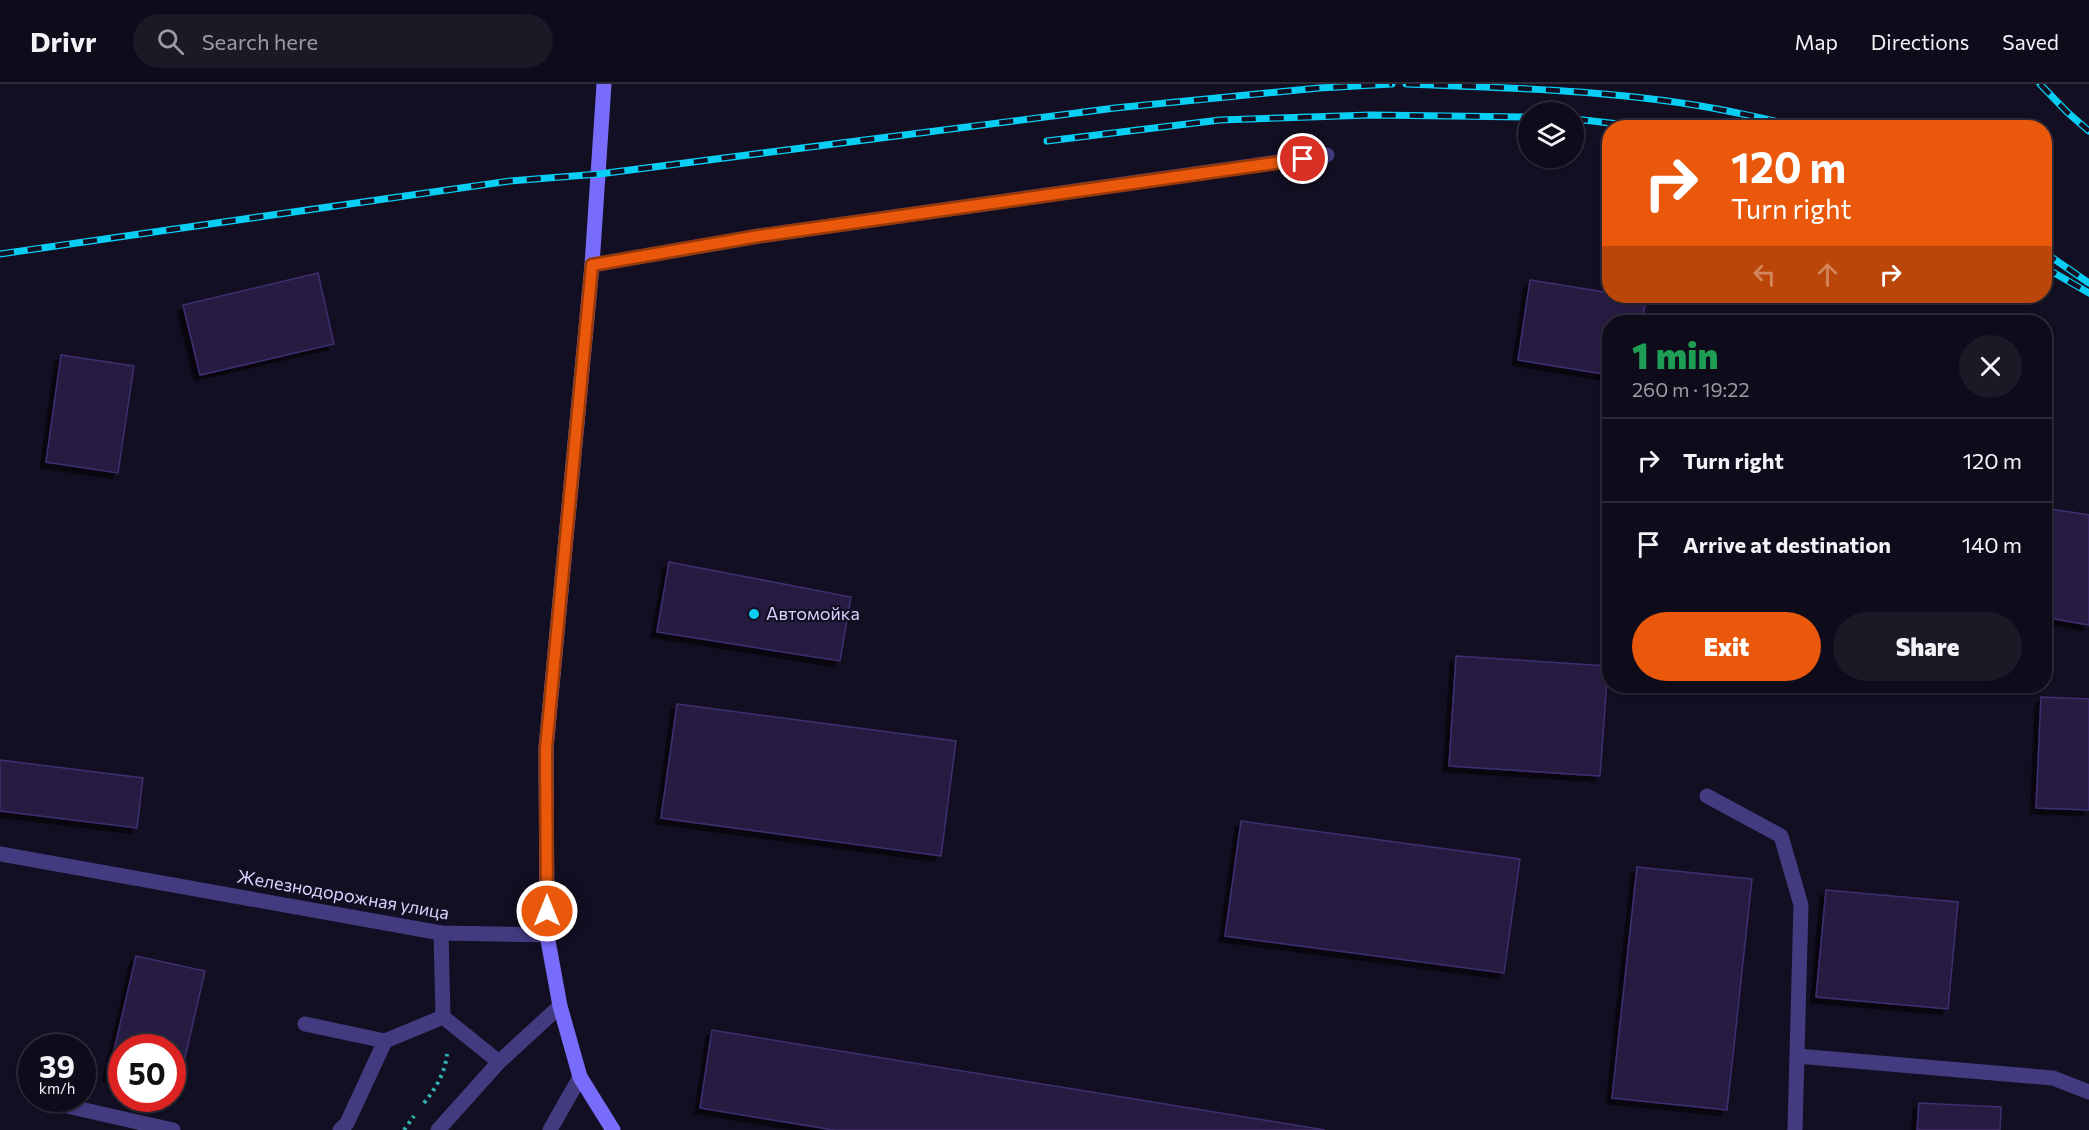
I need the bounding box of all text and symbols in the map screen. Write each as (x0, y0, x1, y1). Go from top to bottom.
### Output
search box (133, 14, 553, 68)
text: Drivr (30, 24, 97, 58)
icon: search (154, 25, 187, 58)
text: Search here (202, 28, 318, 55)
text: Map (1795, 29, 1838, 54)
text: Directions (1871, 29, 1969, 54)
text: Saved (2002, 29, 2059, 54)
map controls (1518, 102, 1584, 168)
button: layers (1518, 102, 1584, 168)
pin (1277, 133, 1328, 184)
text: 120 m (1731, 140, 1846, 192)
icon: arrive (1286, 142, 1319, 175)
icon: right (1632, 144, 1710, 222)
text: Turn right (1731, 192, 1851, 225)
icon: left (1748, 258, 1781, 291)
icon: ahead (1811, 258, 1844, 291)
icon: right (1874, 258, 1907, 291)
text: 1 min (1632, 332, 1718, 376)
button: close (1959, 335, 2022, 398)
text: 260 m · 19:22 (1632, 377, 1749, 401)
icon: right (1632, 444, 1665, 477)
text: Turn right (1683, 447, 1784, 474)
text: 120 m (1963, 447, 2022, 474)
icon: arrive (1632, 528, 1665, 561)
text: Arrive at destination (1683, 531, 1891, 558)
text: 140 m (1962, 531, 2022, 558)
place label: Автомойка (766, 602, 860, 624)
marker: Автомойка (747, 607, 761, 621)
button: Exit (1632, 612, 1821, 681)
button: Share (1833, 612, 2022, 681)
street label: Железнодорожная улица (235, 865, 451, 924)
position arrow (515, 879, 579, 943)
speed limit sign: 50 (108, 1034, 186, 1112)
text: 39 (39, 1047, 75, 1084)
text: km/h (39, 1079, 75, 1097)

